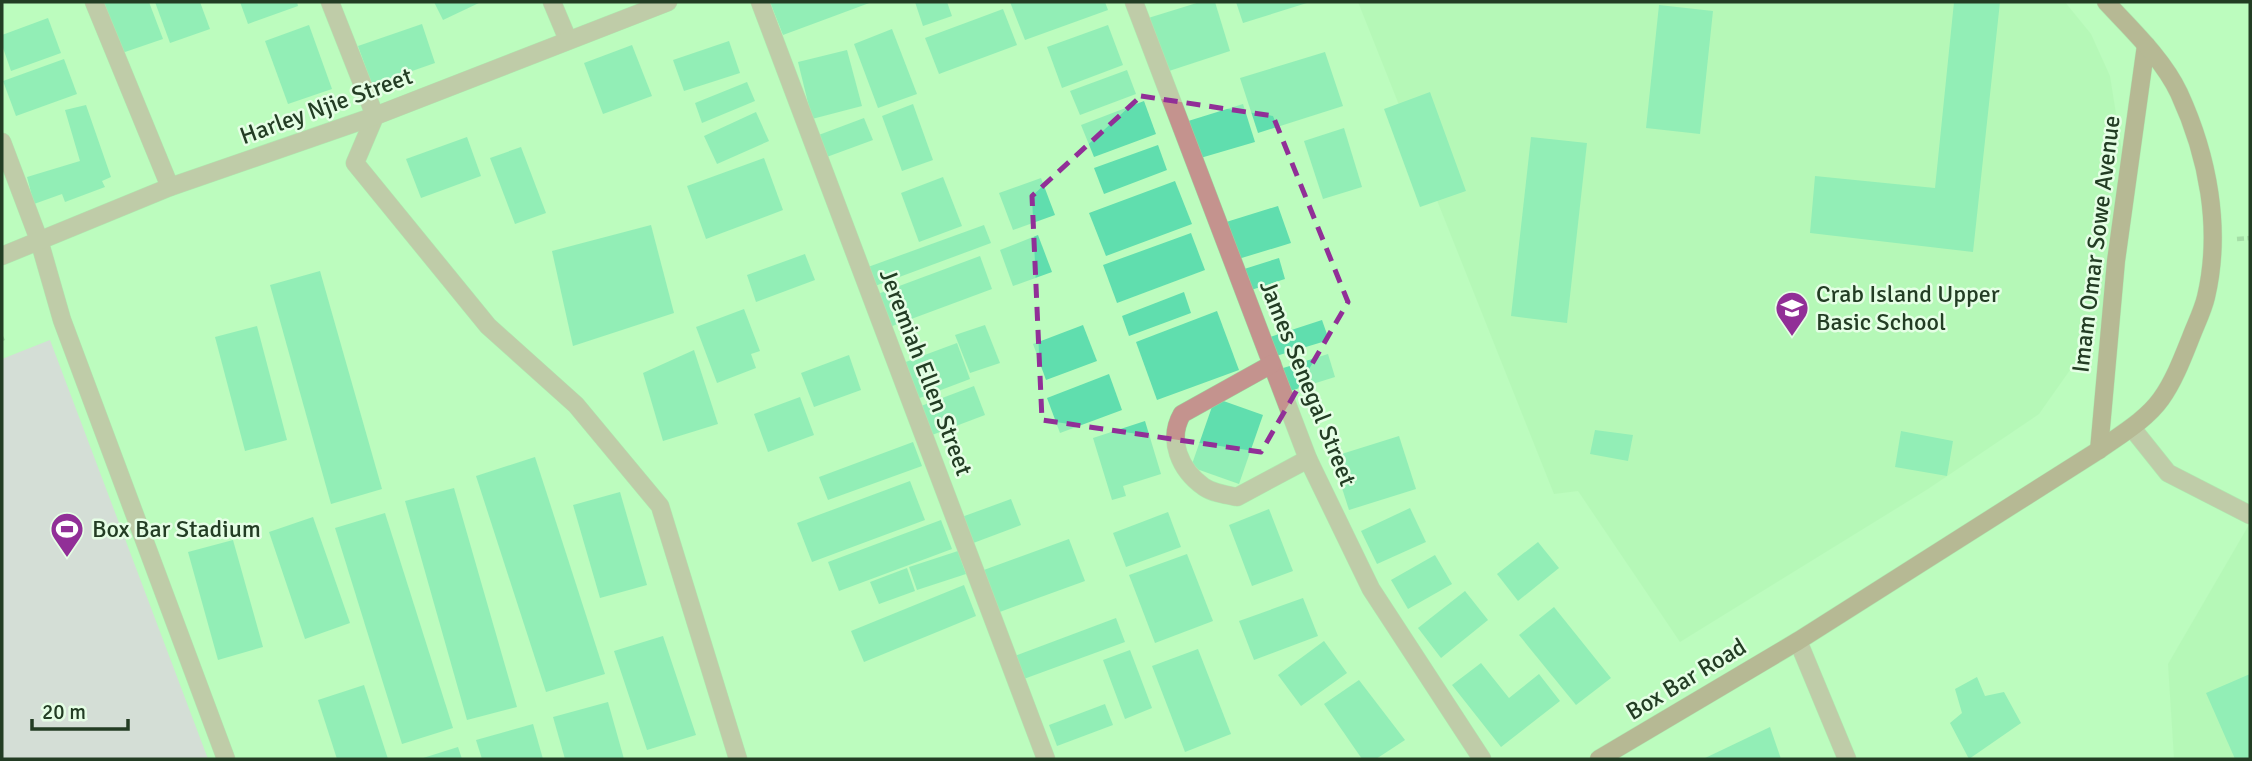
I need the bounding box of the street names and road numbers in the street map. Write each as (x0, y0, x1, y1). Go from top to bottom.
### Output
street label: Harley Njie Street (236, 61, 416, 151)
street label: Imam Omar Sowe Avenue (2065, 114, 2127, 374)
street label: Jeremiah Ellen Street (873, 264, 979, 480)
street label: James Senegal Street (1253, 276, 1363, 490)
street label: Box Bar Road (1620, 631, 1752, 727)

